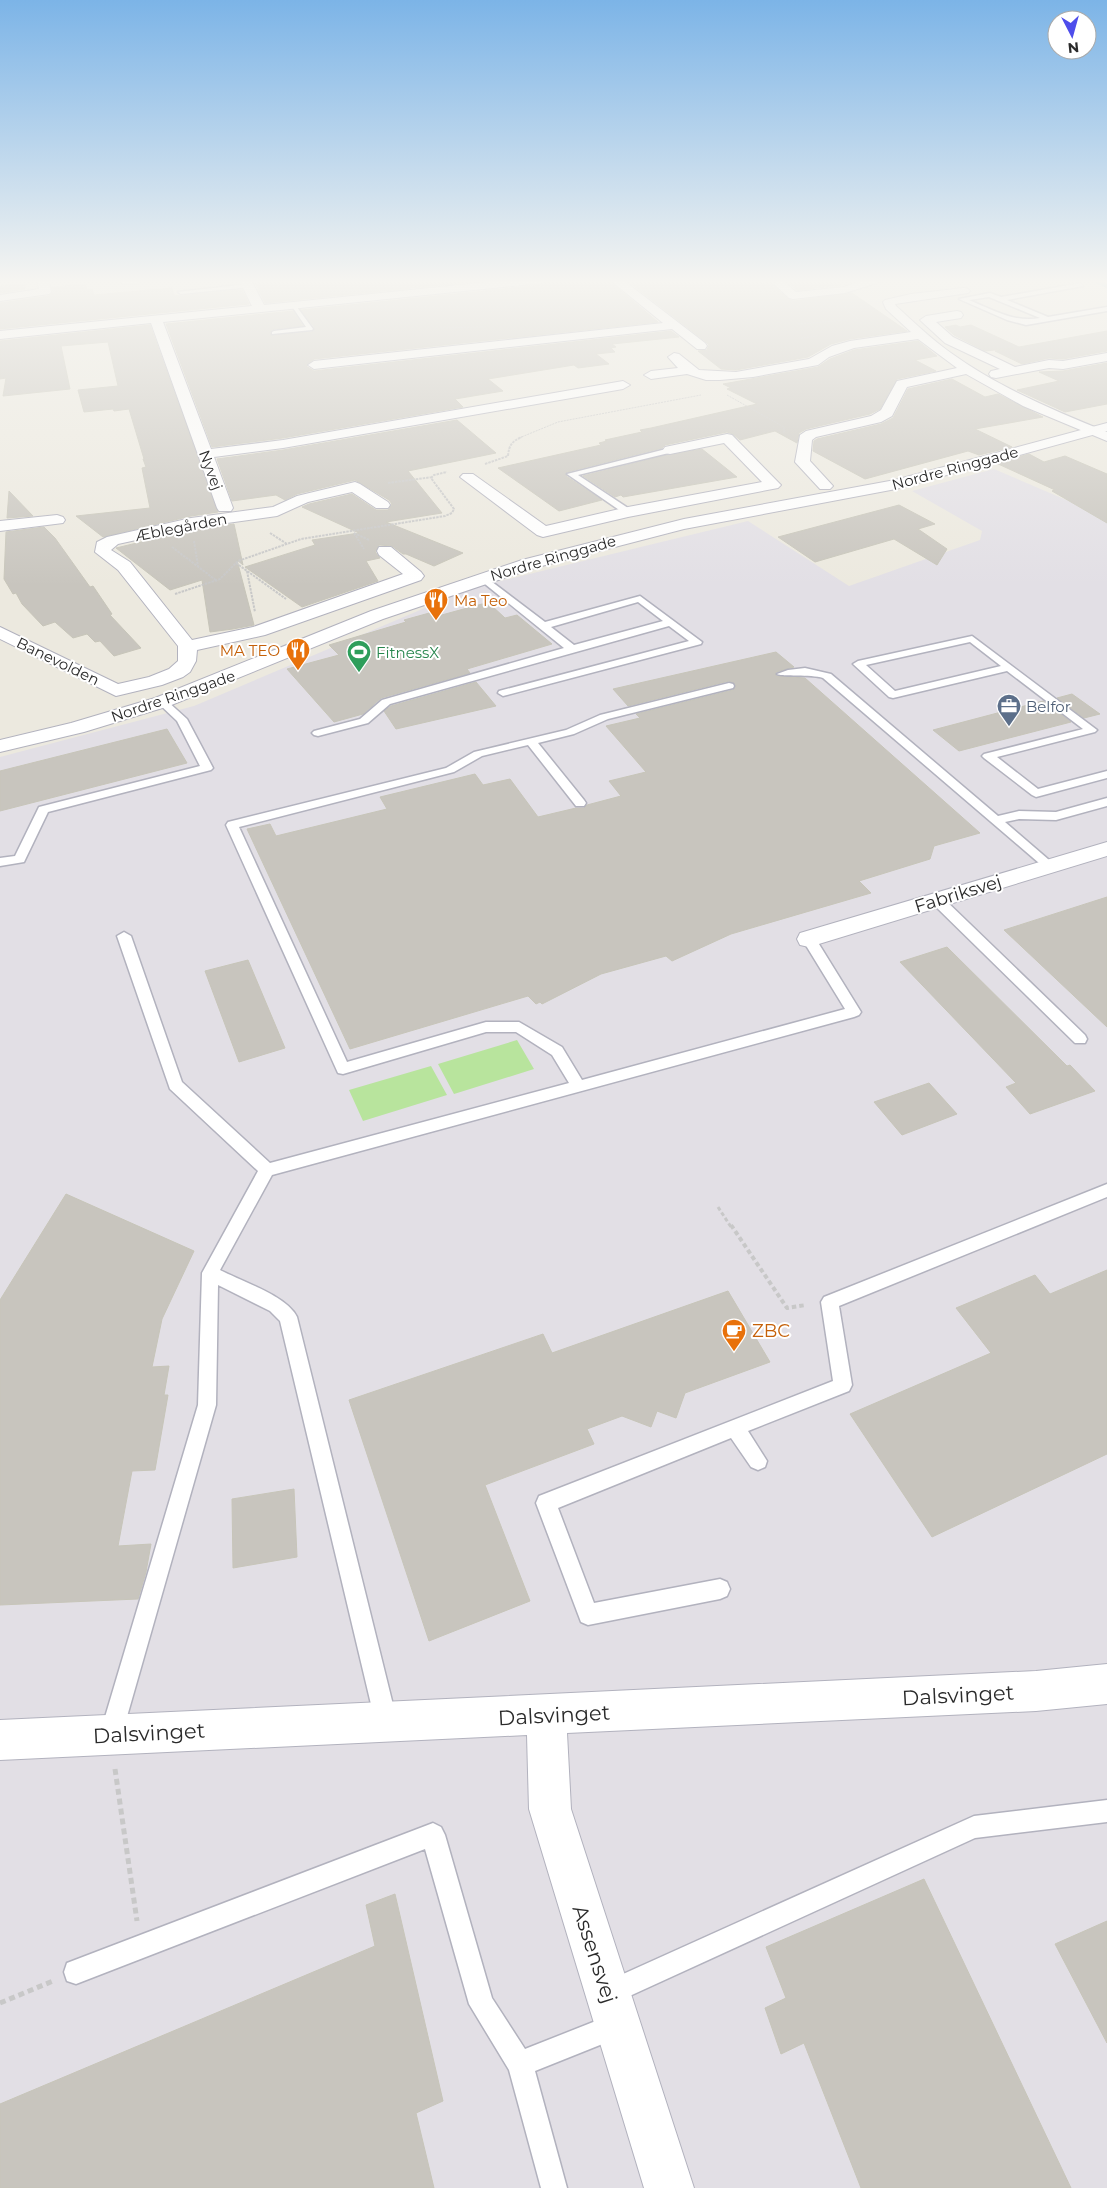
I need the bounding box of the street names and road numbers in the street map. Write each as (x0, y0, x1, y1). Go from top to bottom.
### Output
street label: Nordre Ringgade (890, 442, 1020, 494)
street label: Nyvej (195, 447, 227, 493)
street label: Æblegården (133, 509, 229, 545)
street label: Nordre Ringgade (488, 531, 618, 585)
street label: Banevolden (13, 633, 103, 689)
street label: Nordre Ringgade (108, 666, 238, 726)
street label: Fabriksvej (912, 870, 1004, 918)
street label: Dalsvinget (901, 1680, 1015, 1710)
street label: Dalsvinget (497, 1700, 611, 1730)
street label: Dalsvinget (92, 1718, 206, 1748)
street label: Assensvej (567, 1902, 623, 2006)

